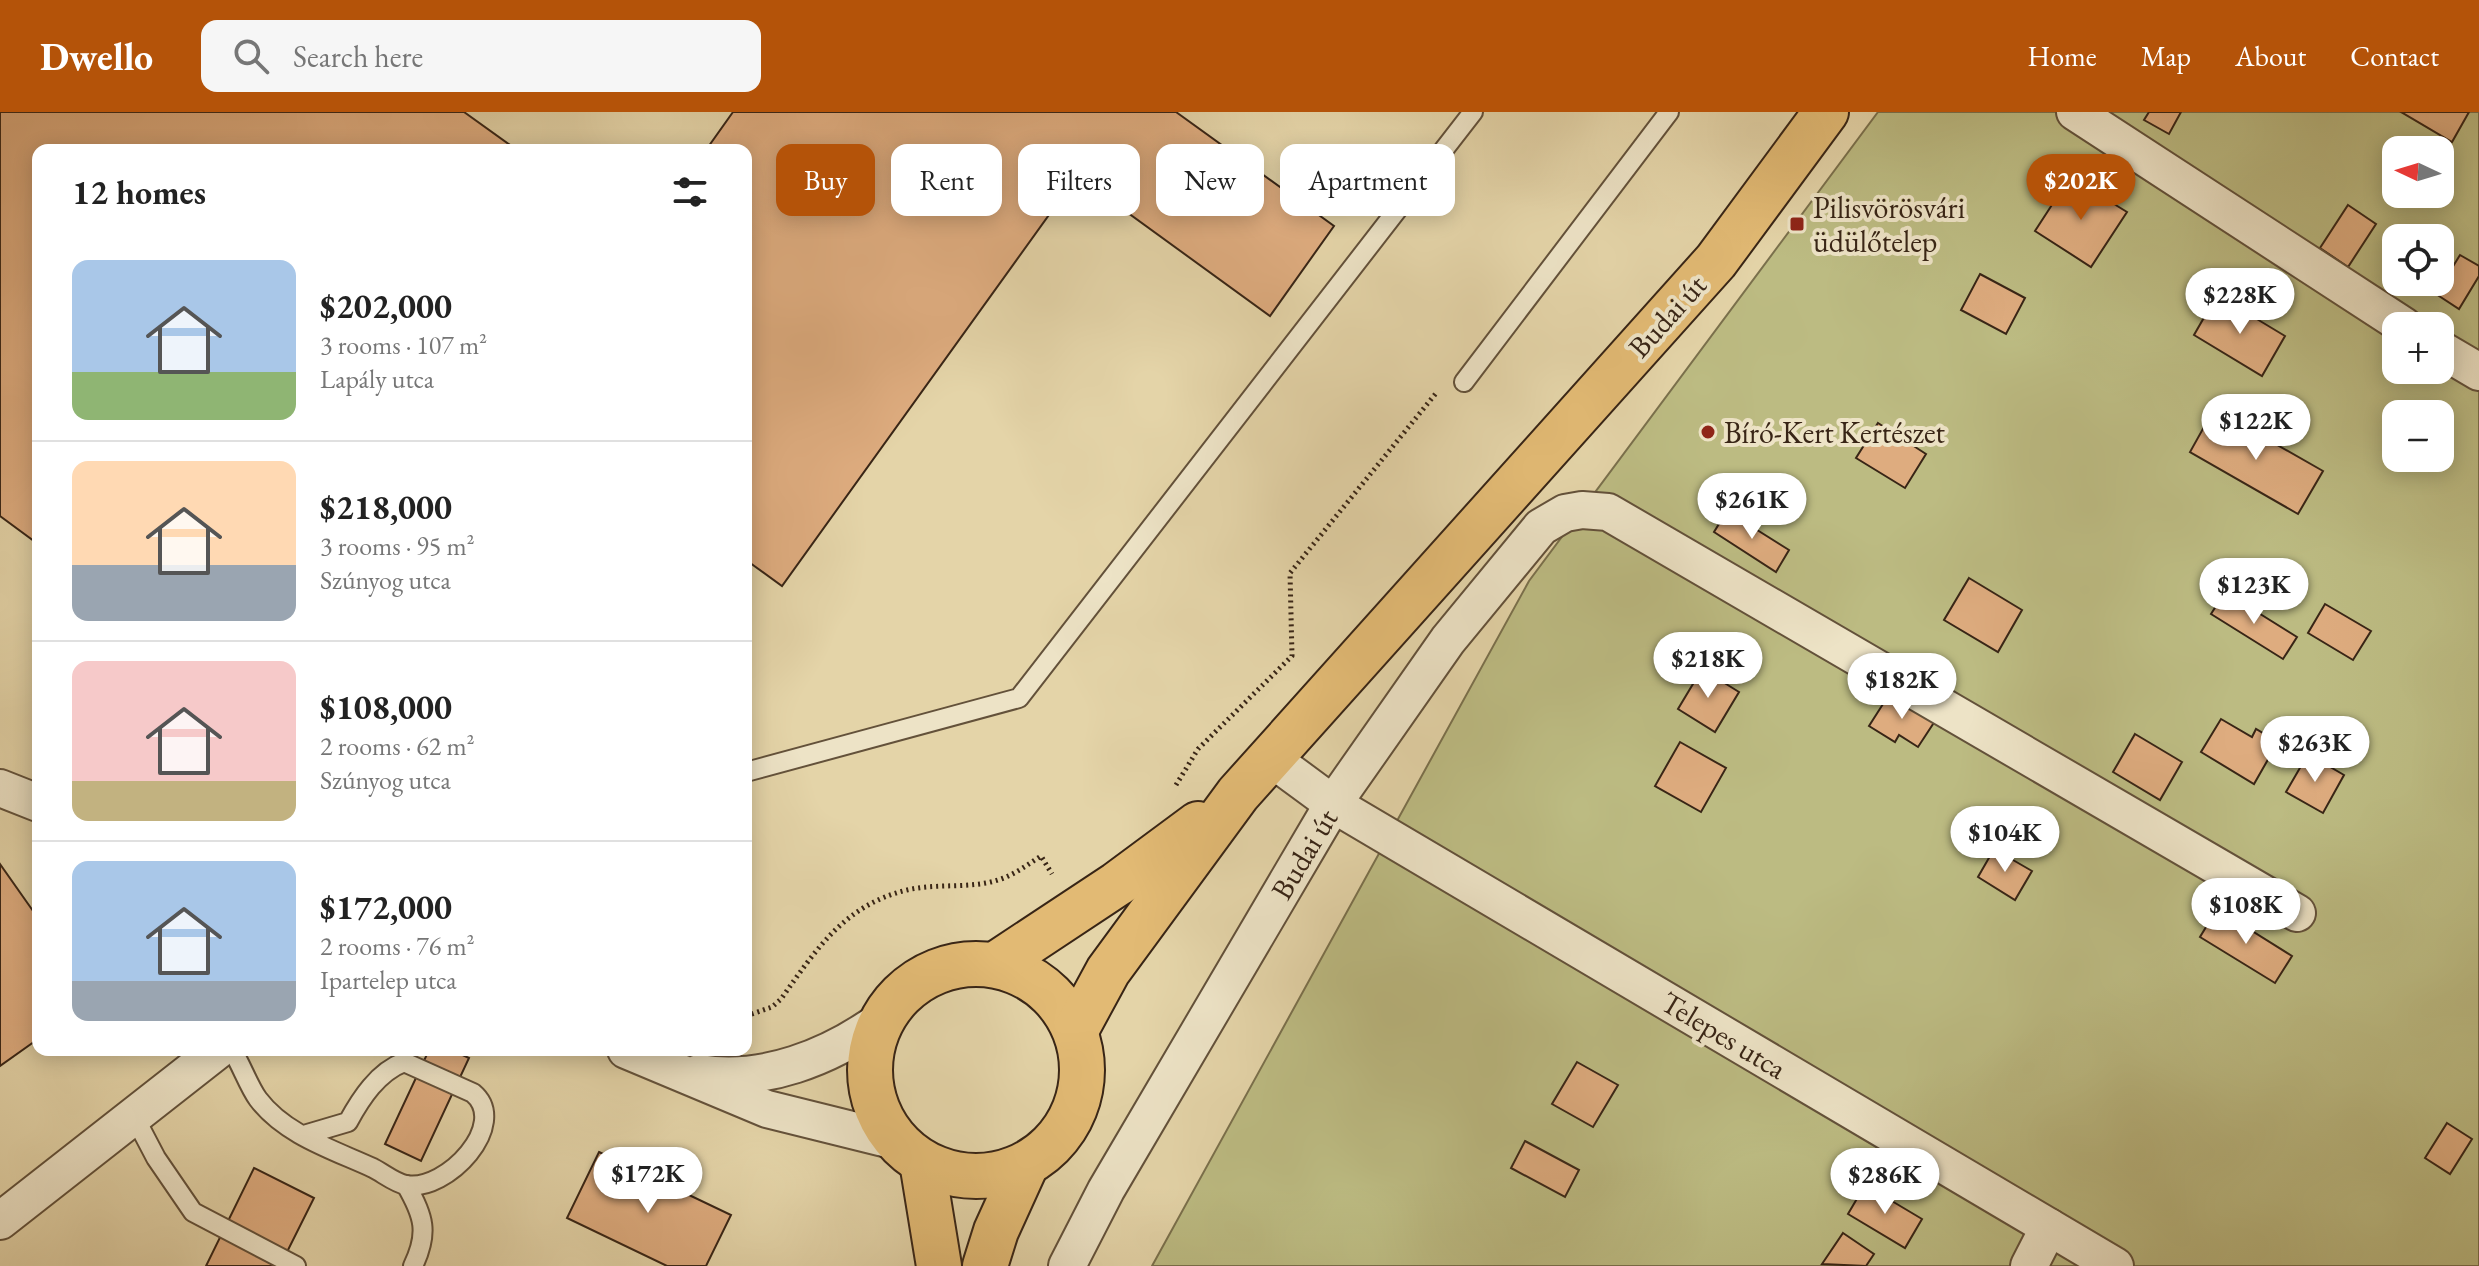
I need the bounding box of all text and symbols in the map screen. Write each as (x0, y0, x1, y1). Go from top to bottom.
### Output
search box (201, 20, 761, 92)
text: Dwello (40, 32, 153, 81)
icon: search (229, 34, 273, 78)
text: Search here (293, 37, 423, 76)
text: Home (2027, 38, 2097, 74)
text: Map (2141, 38, 2191, 74)
text: About (2235, 38, 2306, 74)
text: Contact (2350, 38, 2439, 74)
north arrow (2382, 136, 2454, 208)
map controls (2382, 136, 2454, 472)
chip: Buy (776, 144, 875, 216)
chip: Rent (891, 144, 1002, 216)
chip: Filters (1018, 144, 1140, 216)
chip: New (1156, 144, 1264, 216)
chip: Apartment (1280, 144, 1455, 216)
pin: $202K (2025, 154, 2137, 222)
text: $202K (2044, 163, 2118, 197)
text: 12 homes (72, 170, 206, 214)
icon: filters (668, 170, 712, 214)
place label: Pilisvörösvári üdülőtelep (1813, 188, 1965, 261)
marker: Pilisvörösvári üdülőtelep (1788, 215, 1806, 233)
button: locate (2382, 224, 2454, 296)
street label: Budai út (1619, 266, 1715, 366)
pin: $228K (2184, 268, 2296, 336)
text: $228K (2203, 277, 2277, 311)
text: $202,000 (320, 284, 452, 328)
icon: home (136, 292, 232, 388)
button: + (2382, 312, 2454, 384)
text: 3 rooms · 107 m² (320, 328, 487, 362)
text: Lapály utca (320, 362, 434, 396)
pin: $122K (2200, 394, 2312, 462)
button: − (2382, 400, 2454, 472)
text: $122K (2219, 403, 2293, 437)
place label: Bíró-Kert Kertészet (1724, 413, 1946, 452)
marker: Bíró-Kert Kertészet (1699, 423, 1717, 441)
pin: $261K (1696, 473, 1808, 541)
text: $261K (1715, 482, 1789, 516)
text: $218,000 (320, 485, 452, 529)
icon: home (136, 493, 232, 589)
text: 3 rooms · 95 m² (320, 529, 475, 563)
pin: $123K (2198, 558, 2310, 626)
text: Szúnyog utca (320, 563, 451, 597)
text: $123K (2217, 567, 2291, 601)
pin: $218K (1652, 632, 1764, 700)
text: $218K (1671, 641, 1745, 675)
pin: $182K (1846, 653, 1958, 721)
text: $182K (1865, 662, 1939, 696)
text: $108,000 (320, 685, 452, 729)
icon: home (136, 693, 232, 789)
pin: $263K (2259, 716, 2371, 784)
text: $263K (2278, 725, 2352, 759)
text: 2 rooms · 62 m² (320, 729, 475, 763)
text: Szúnyog utca (320, 763, 451, 797)
street label: Budai út (1262, 801, 1347, 907)
pin: $104K (1949, 806, 2061, 874)
text: $104K (1968, 815, 2042, 849)
pin: $108K (2190, 878, 2302, 946)
text: $172,000 (320, 885, 452, 929)
text: $108K (2209, 887, 2283, 921)
icon: home (136, 893, 232, 989)
text: 2 rooms · 76 m² (320, 929, 475, 963)
text: Ipartelep utca (320, 963, 457, 997)
street label: Telepes utca (1654, 982, 1794, 1088)
pin: $172K (592, 1147, 704, 1215)
pin: $286K (1829, 1148, 1941, 1216)
text: $172K (611, 1156, 685, 1190)
text: $286K (1848, 1157, 1922, 1191)

